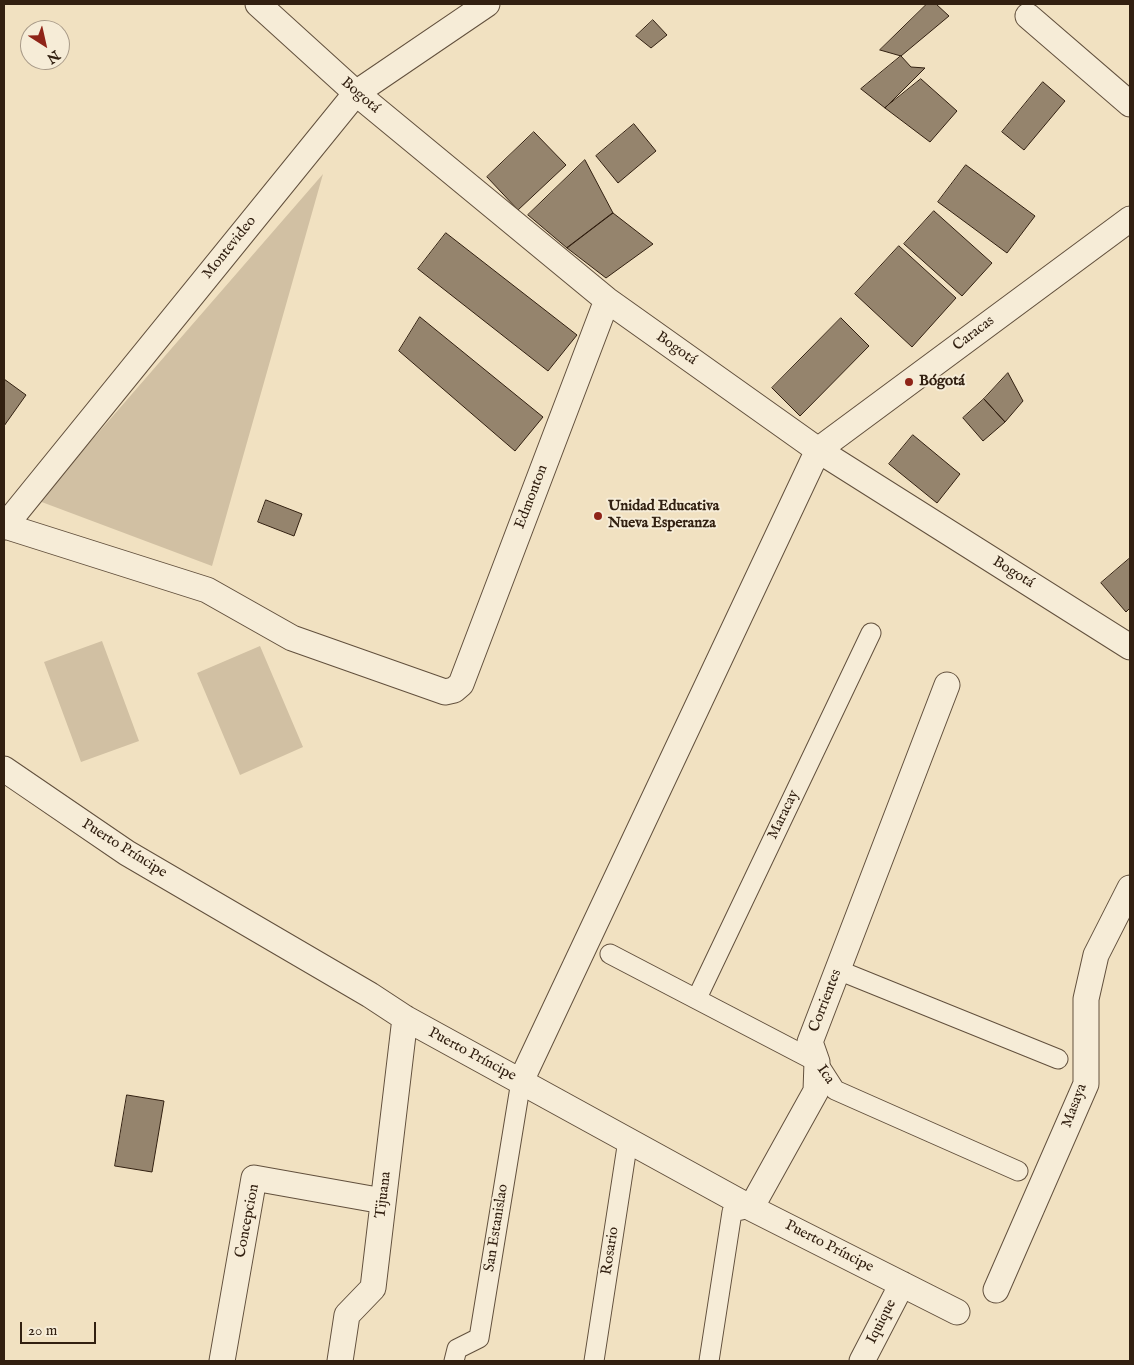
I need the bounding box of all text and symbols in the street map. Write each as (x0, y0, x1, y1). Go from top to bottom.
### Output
north arrow (20, 20, 70, 70)
text: N (43, 46, 63, 67)
street label: Bogotá (337, 74, 383, 118)
street label: Montevideo (199, 213, 261, 283)
street label: Caracas (950, 313, 998, 355)
street label: Bogotá (652, 328, 700, 370)
place label: Bógotá (919, 373, 965, 391)
marker: Bógotá (903, 376, 915, 388)
street label: Edmonton (512, 462, 552, 532)
place label: Unidad Educativa Nueva Esperanza (608, 498, 719, 533)
marker: Unidad Educativa Nueva Esperanza (592, 510, 604, 522)
street label: Bogotá (989, 553, 1037, 593)
street label: Maracay (764, 787, 804, 843)
street label: Puerto Príncipe (78, 816, 170, 882)
street label: Corrientes (806, 967, 846, 1035)
street label: Puerto Príncipe (425, 1024, 519, 1086)
street label: Ica (812, 1062, 838, 1088)
street label: Masaya (1058, 1081, 1092, 1131)
street label: Tijuana (372, 1170, 396, 1220)
street label: Concepcion (232, 1183, 264, 1259)
street label: San Estanislao (481, 1183, 513, 1273)
street label: Puerto Príncipe (782, 1217, 876, 1277)
street label: Rosario (598, 1226, 624, 1276)
street label: Iquique (863, 1297, 901, 1347)
scale bar (22, 1312, 99, 1344)
text: 20 m (28, 1321, 57, 1340)

